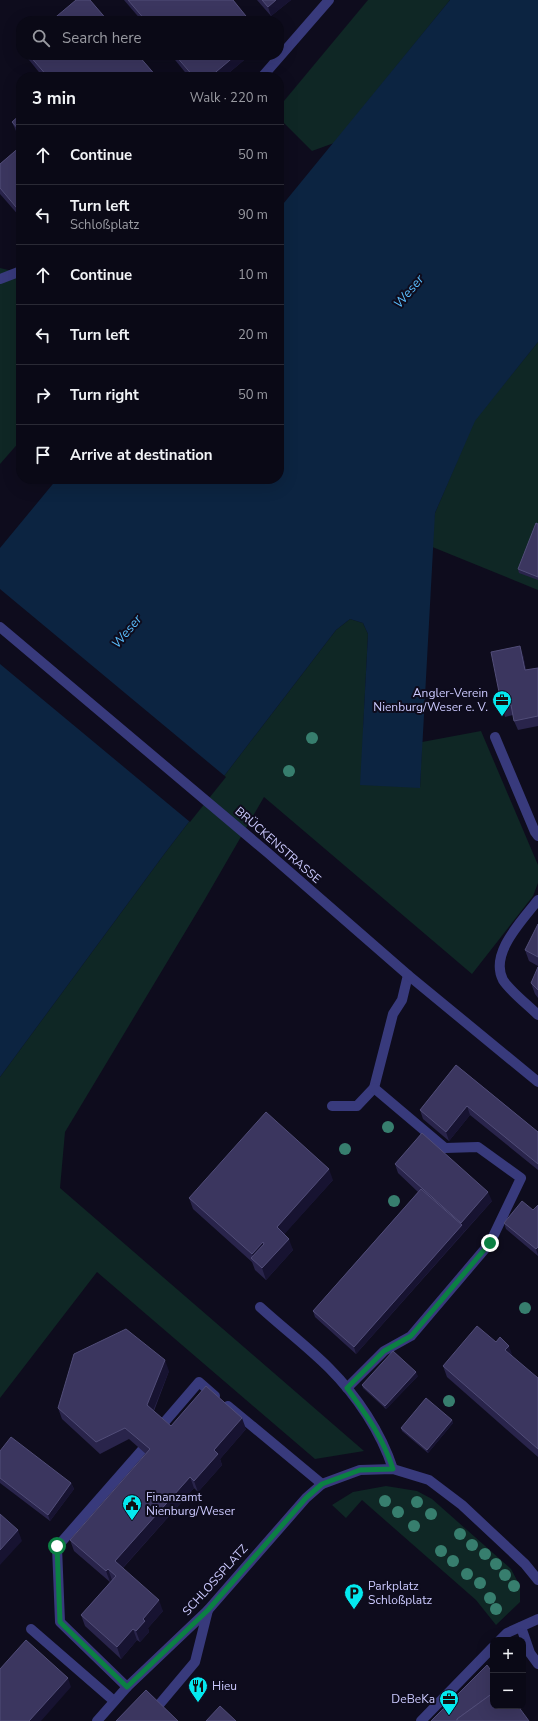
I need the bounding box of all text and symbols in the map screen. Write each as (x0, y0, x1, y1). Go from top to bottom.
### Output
search box (16, 16, 284, 60)
icon: search (30, 27, 52, 49)
text: Search here (62, 28, 142, 48)
text: 3 min (32, 87, 76, 110)
text: Walk · 220 m (190, 89, 268, 107)
icon: ahead (32, 144, 54, 166)
text: Continue (70, 145, 132, 165)
text: 50 m (238, 146, 268, 164)
text: Turn left (70, 196, 129, 216)
icon: left (32, 204, 54, 226)
text: 90 m (238, 206, 268, 224)
text: Schloßplatz (70, 216, 139, 234)
icon: ahead (32, 264, 54, 286)
text: Continue (70, 265, 132, 285)
text: 10 m (238, 266, 268, 284)
water label: Weser (390, 271, 428, 312)
icon: left (32, 324, 54, 346)
text: Turn left (70, 325, 129, 345)
text: 20 m (238, 326, 268, 344)
icon: right (32, 384, 54, 406)
text: Turn right (70, 385, 139, 405)
text: 50 m (238, 386, 268, 404)
icon: arrive (32, 444, 54, 466)
text: Arrive at destination (70, 445, 213, 465)
water label: Weser (108, 611, 146, 652)
place label: Angler-Verein Nienburg/Weser e. V. (373, 685, 488, 715)
office icon: Angler-Verein Nienburg/Weser e. V. (491, 689, 513, 717)
street label: BRÜCKENSTRASSE (232, 803, 324, 887)
route end (481, 1234, 499, 1252)
place label: Finanzamt Nienburg/Weser (146, 1489, 236, 1519)
public building icon: Finanzamt Nienburg/Weser (121, 1493, 143, 1521)
route start (48, 1537, 66, 1555)
street label: SCHLOSSPLATZ (179, 1541, 251, 1619)
place label: Parkplatz Schloßplatz (368, 1578, 432, 1608)
parking icon: Parkplatz Schloßplatz (343, 1582, 365, 1610)
map controls (490, 1637, 526, 1709)
button: + (490, 1637, 526, 1673)
button: − (490, 1673, 526, 1709)
restaurant icon: Hieu (187, 1675, 209, 1703)
place label: Hieu (212, 1678, 237, 1694)
office icon: DeBeKa (438, 1688, 460, 1716)
place label: DeBeKa (391, 1691, 435, 1707)

